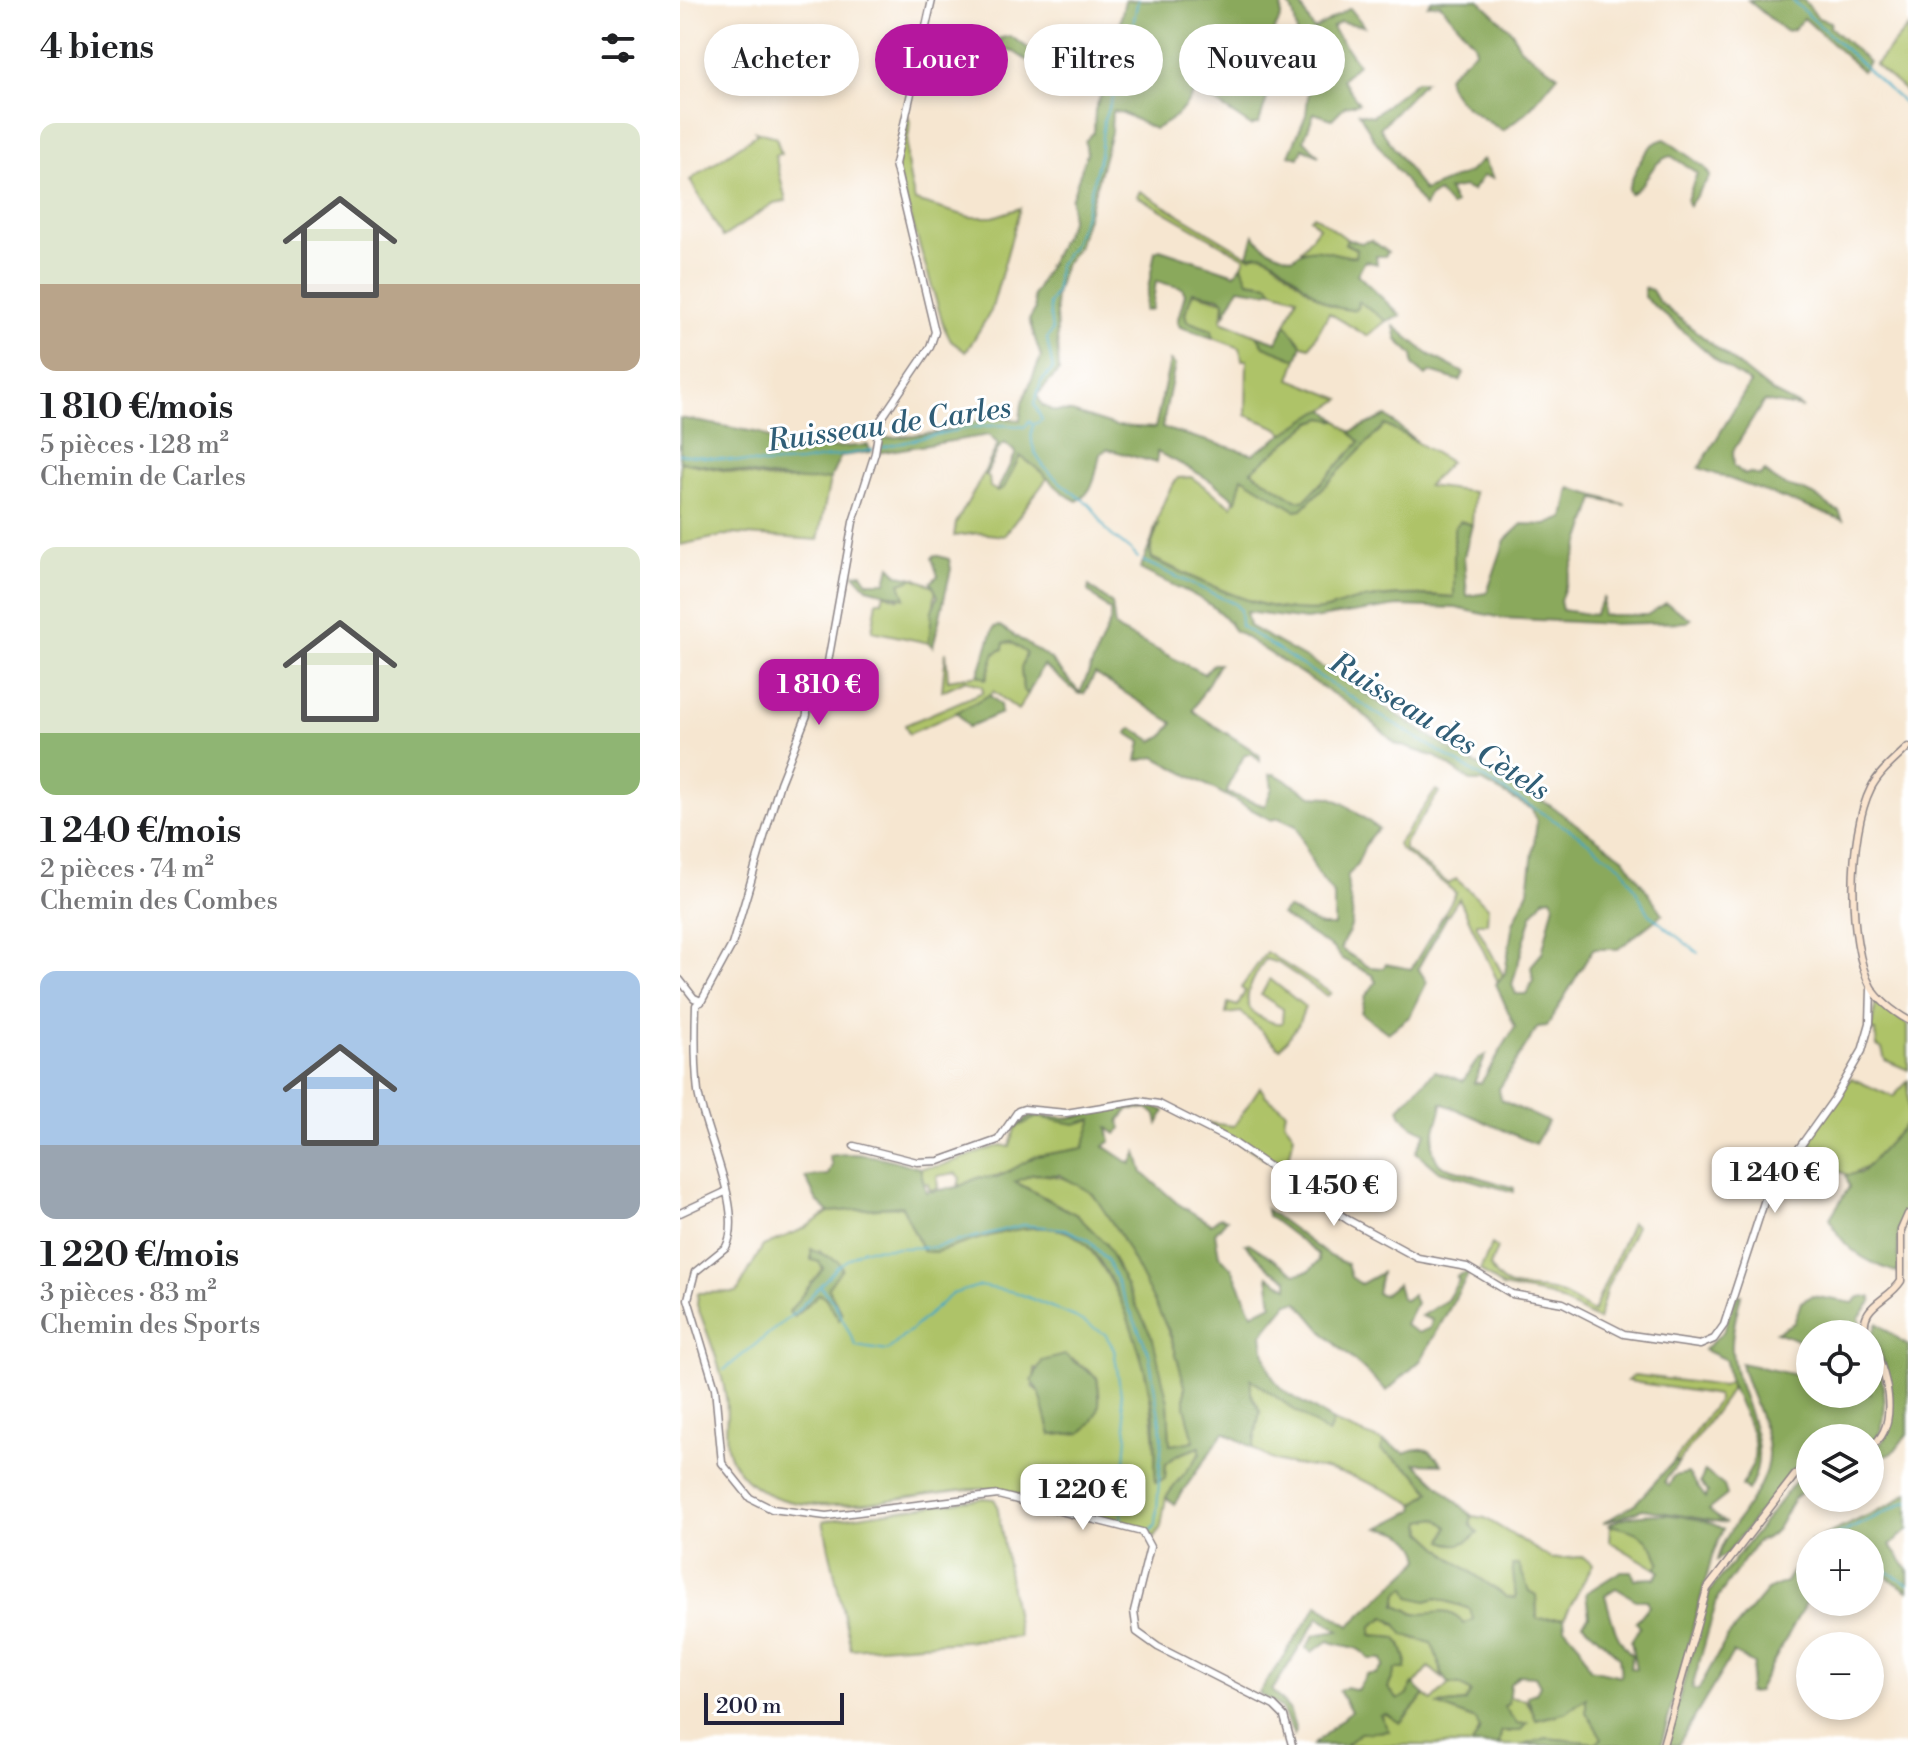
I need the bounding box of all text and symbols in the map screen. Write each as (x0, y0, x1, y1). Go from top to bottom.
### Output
chip: Acheter (704, 24, 859, 96)
chip: Louer (875, 24, 1008, 96)
chip: Filtres (1024, 24, 1163, 96)
chip: Nouveau (1179, 24, 1345, 96)
icon: filters (596, 26, 640, 70)
text: 4 biens (40, 27, 154, 69)
icon: home (268, 175, 412, 319)
text: 1 810 €/mois (40, 387, 233, 429)
water label: Ruisseau de Carles (764, 389, 1014, 461)
text: 5 pièces · 128 m² (40, 429, 229, 461)
text: Chemin de Carles (40, 461, 246, 493)
icon: home (268, 599, 412, 743)
water label: Ruisseau des Cètels (1322, 643, 1556, 810)
pin: 1 810 € (745, 659, 893, 727)
text: 1 810 € (777, 669, 861, 701)
text: 1 240 €/mois (40, 811, 241, 853)
text: 2 pièces · 74 m² (40, 853, 214, 885)
text: Chemin des Combes (40, 885, 278, 917)
icon: home (268, 1023, 412, 1167)
pin: 1 240 € (1701, 1147, 1849, 1215)
text: 1 240 € (1730, 1157, 1820, 1189)
pin: 1 450 € (1260, 1160, 1408, 1228)
text: 1 450 € (1289, 1170, 1379, 1202)
text: 1 220 €/mois (40, 1235, 239, 1277)
text: 3 pièces · 83 m² (40, 1277, 217, 1309)
text: Chemin des Sports (40, 1309, 260, 1341)
map controls (1796, 1320, 1884, 1720)
button: locate (1796, 1320, 1884, 1408)
button: layers (1796, 1424, 1884, 1512)
pin: 1 220 € (1009, 1464, 1157, 1532)
text: 1 220 € (1038, 1474, 1128, 1506)
button: + (1796, 1528, 1884, 1616)
button: − (1796, 1632, 1884, 1720)
scale bar (704, 1689, 844, 1725)
text: 200 m (716, 1693, 782, 1720)

